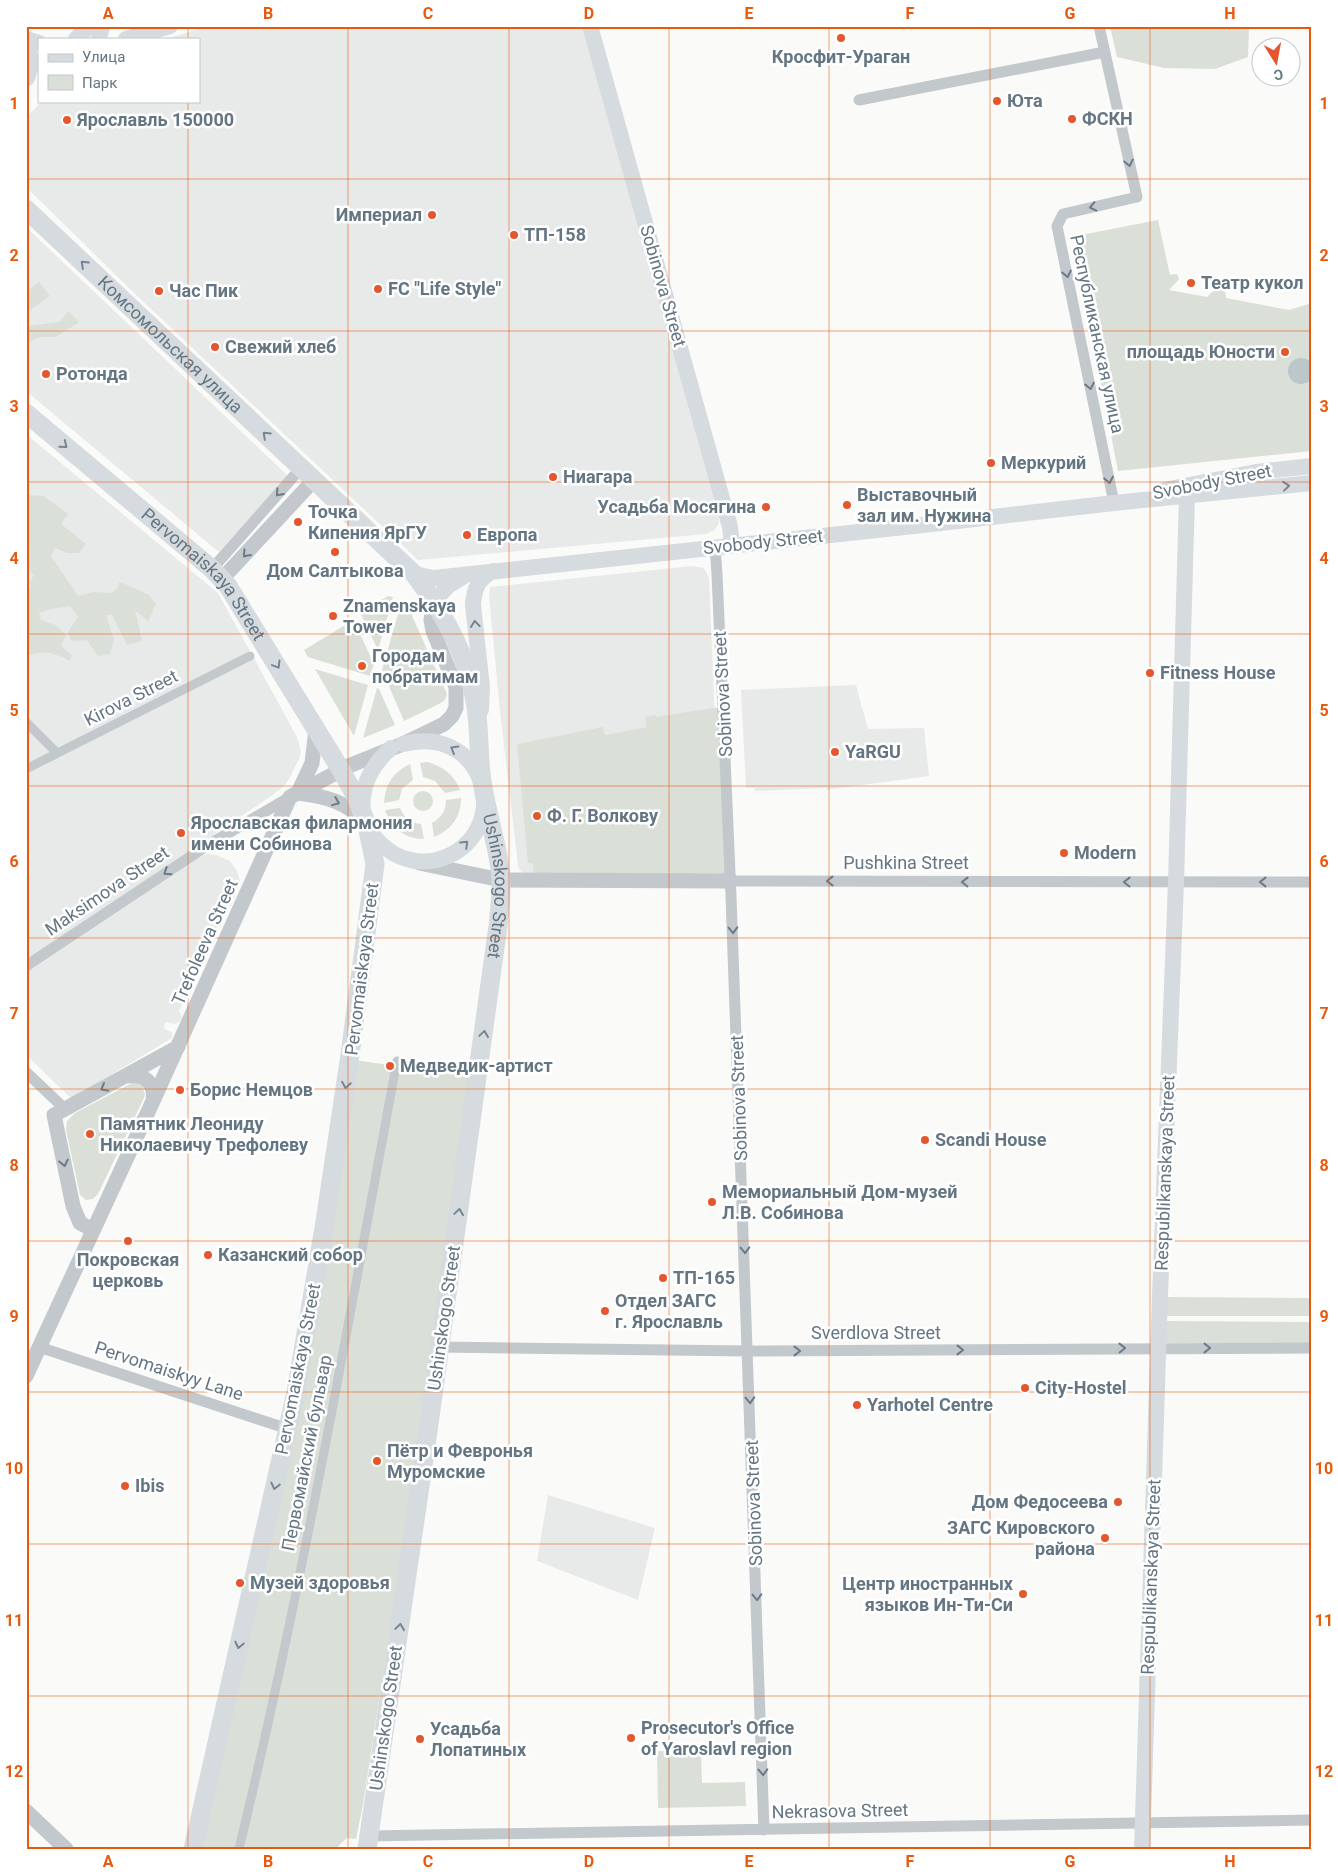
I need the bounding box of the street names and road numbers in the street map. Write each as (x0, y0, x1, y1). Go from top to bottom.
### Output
street label: Sobinova Street (636, 222, 691, 349)
street label: Республиканская улица (1066, 233, 1129, 435)
street label: Комсомольская улица (94, 271, 247, 417)
street label: Svobody Street (1151, 460, 1273, 503)
street label: Pervomaiskaya Street (138, 503, 270, 644)
street label: Svobody Street (702, 525, 824, 558)
street label: Sobinova Street (709, 631, 736, 757)
street label: Kirova Street (81, 665, 181, 730)
street label: Ushinskogo Street (479, 811, 512, 960)
street label: Maksimova Street (41, 841, 173, 940)
street label: Pushkina Street (843, 852, 969, 873)
street label: Trefoleeva Street (167, 875, 242, 1008)
street label: Pervomaiskaya Street (340, 881, 383, 1057)
street label: Sobinova Street (726, 1035, 751, 1161)
street label: Respublikanskaya Street (1151, 1075, 1178, 1271)
street label: Ushinskogo Street (423, 1244, 464, 1392)
street label: Pervomaiskaya Street (271, 1281, 324, 1456)
street label: Sverdlova Street (811, 1322, 941, 1343)
street label: Pervomaiskyy Lane (92, 1337, 246, 1404)
street label: Первомайский бульвар (277, 1353, 336, 1553)
street label: Sobinova Street (741, 1440, 766, 1566)
street label: Respublikanskaya Street (1137, 1479, 1164, 1675)
street label: Ushinskogo Street (365, 1644, 406, 1792)
street label: Nekrasova Street (771, 1799, 909, 1822)

